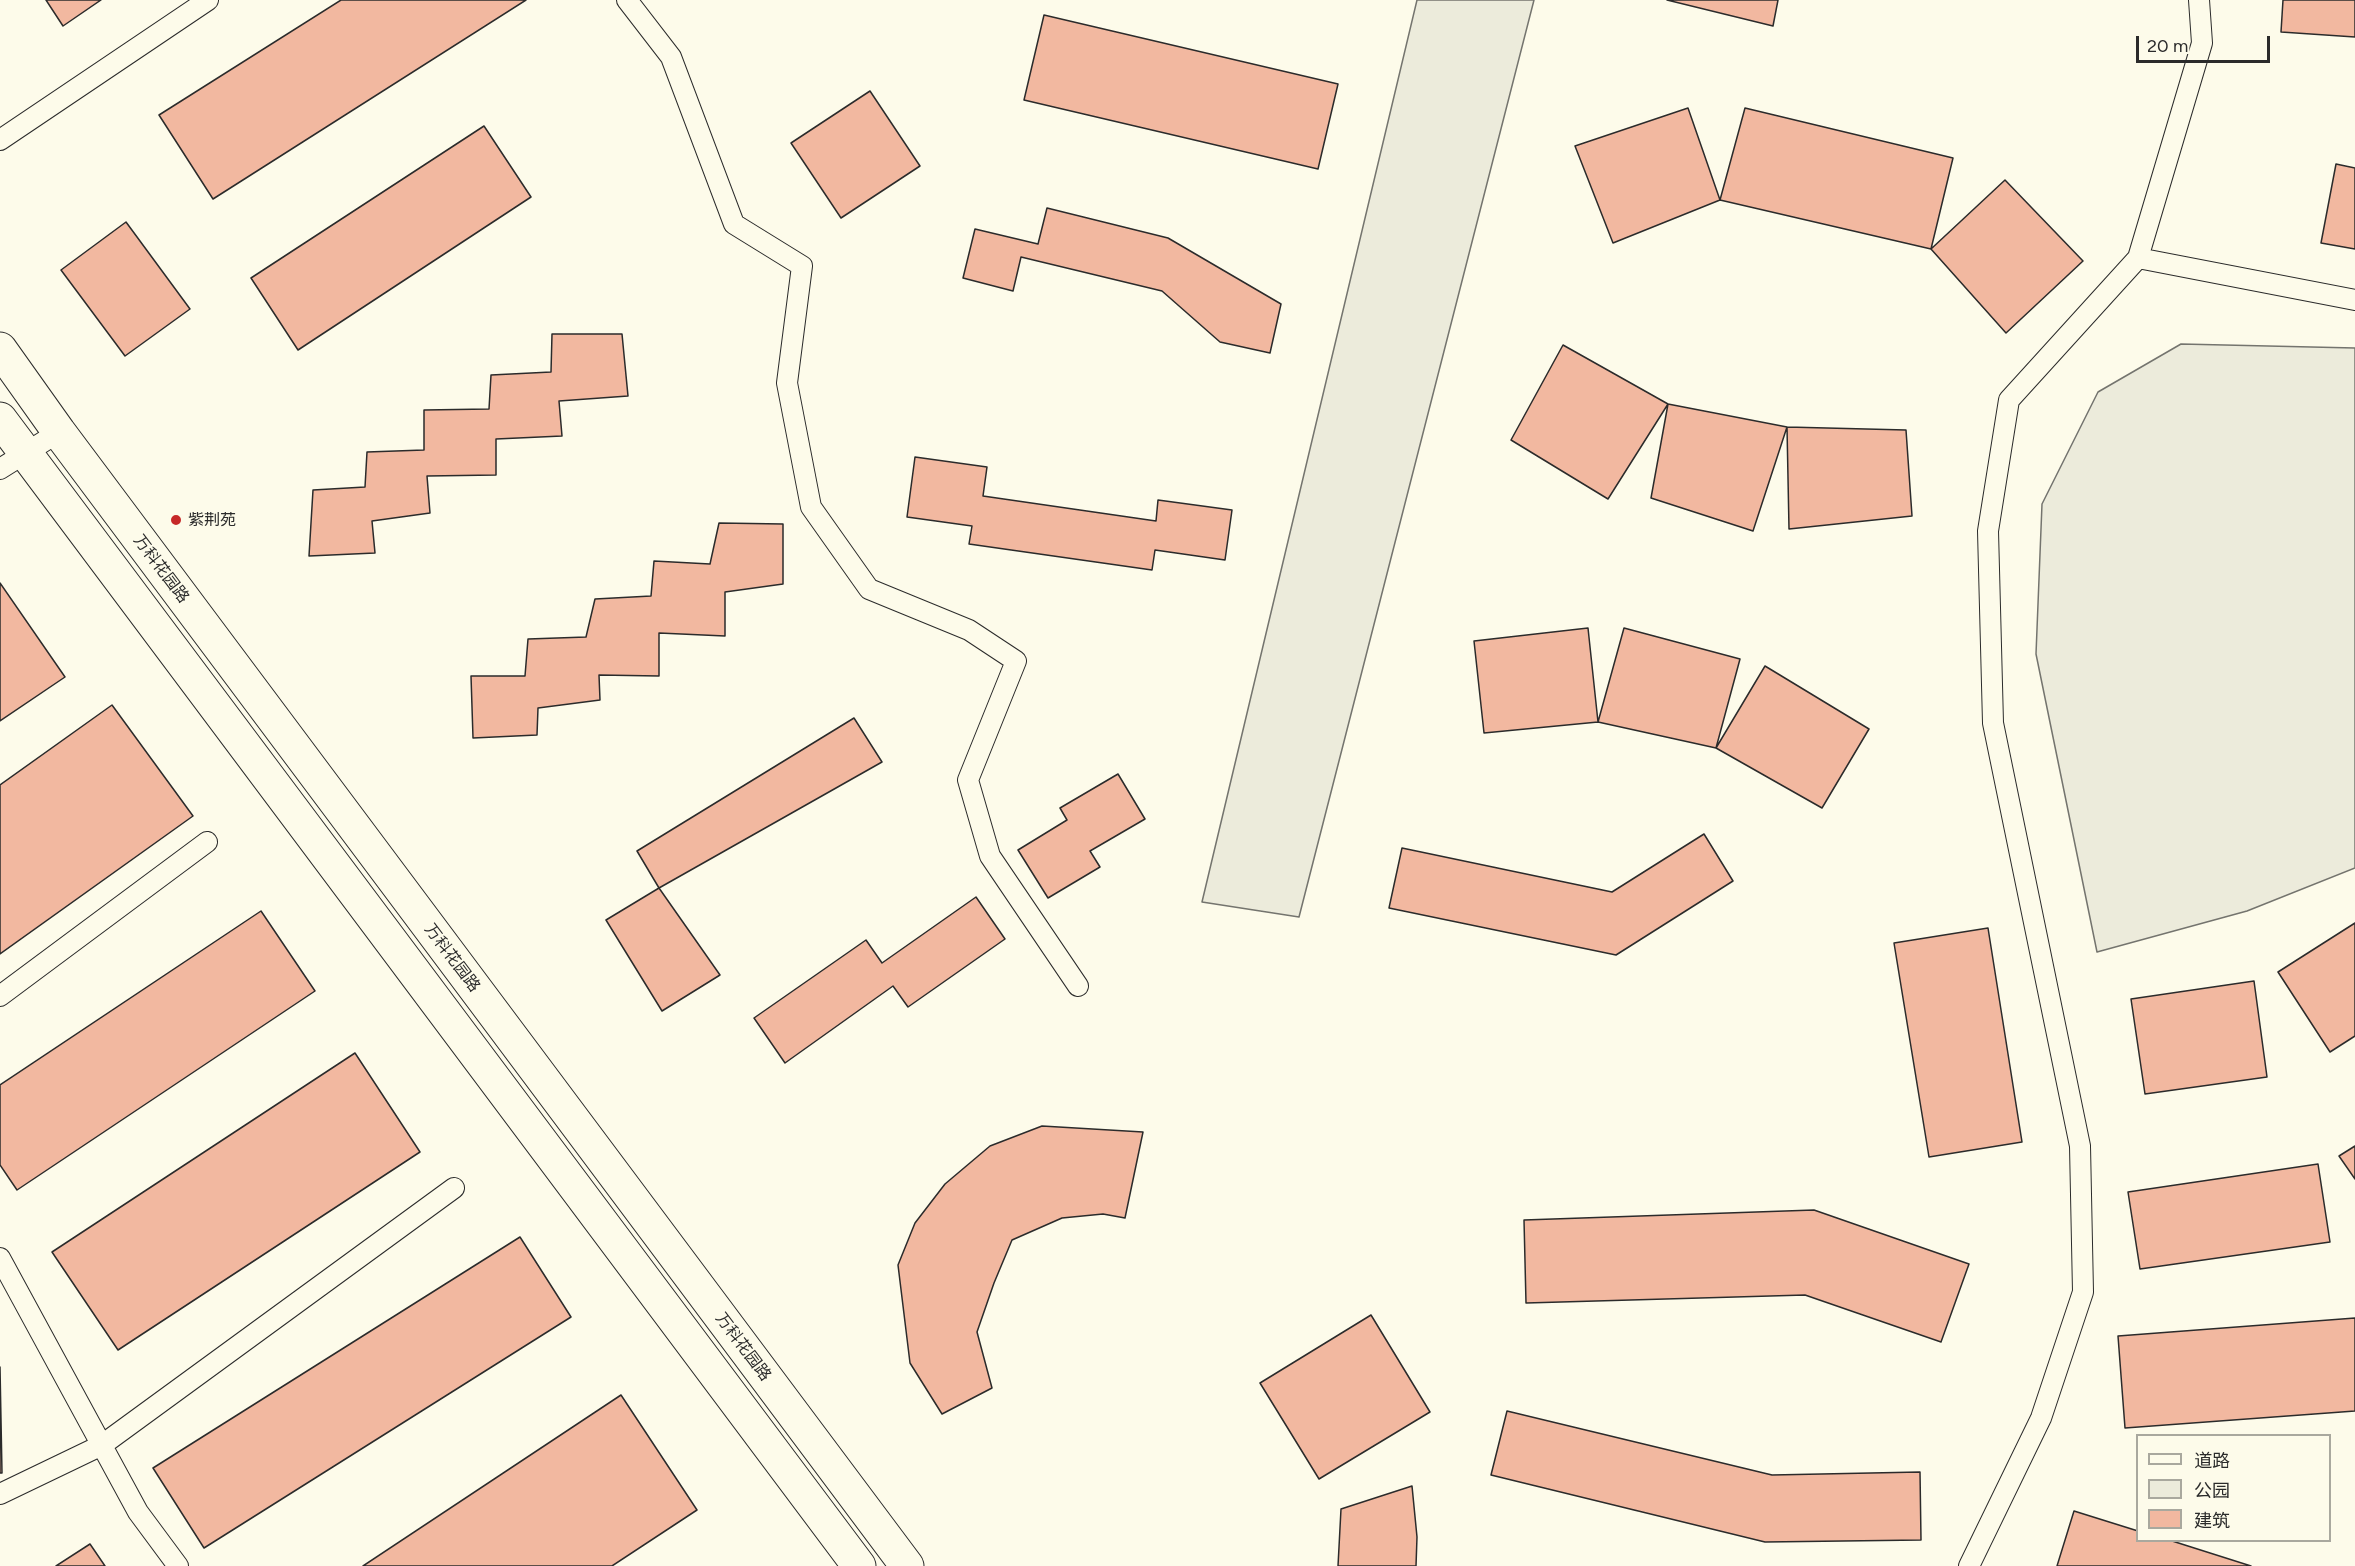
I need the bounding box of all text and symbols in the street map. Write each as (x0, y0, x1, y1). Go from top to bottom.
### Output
scale bar (2139, 24, 2272, 62)
text: 20 m (2147, 35, 2188, 57)
place label: 紫荆苑 (188, 510, 236, 530)
marker: 紫荆苑 (169, 513, 183, 527)
street label: 万科花园路 (129, 531, 193, 607)
street label: 万科花园路 (420, 920, 484, 996)
street label: 万科花园路 (711, 1309, 775, 1385)
legend (2136, 1434, 2331, 1542)
text: 道路 (2194, 1450, 2230, 1472)
text: 公园 (2194, 1480, 2230, 1502)
text: 建筑 (2194, 1510, 2230, 1532)

